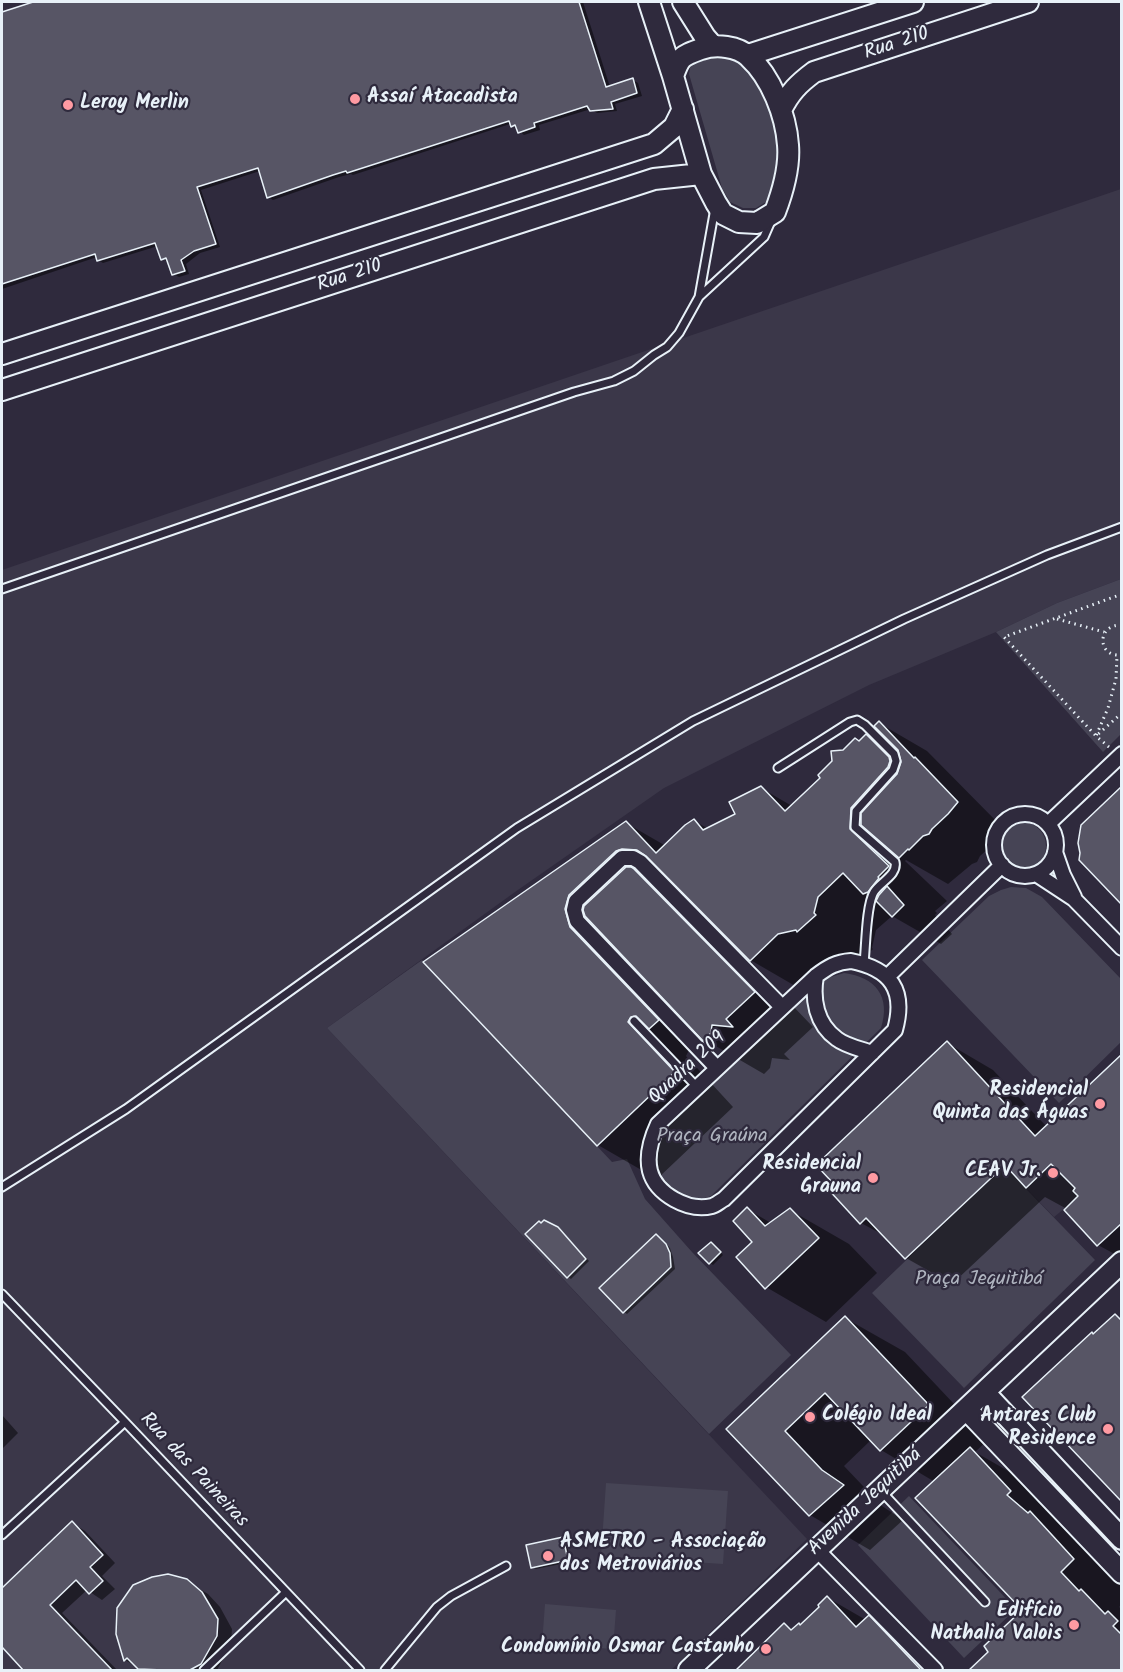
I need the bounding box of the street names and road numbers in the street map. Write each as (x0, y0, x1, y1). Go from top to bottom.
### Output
street label: Rua 210 (862, 23, 932, 67)
street label: Rua 210 (315, 255, 385, 299)
street label: Quadra 209 (644, 1027, 732, 1111)
street label: Rua das Paineiras (134, 1408, 252, 1534)
street label: Avenida Jequitibá (804, 1444, 928, 1562)

